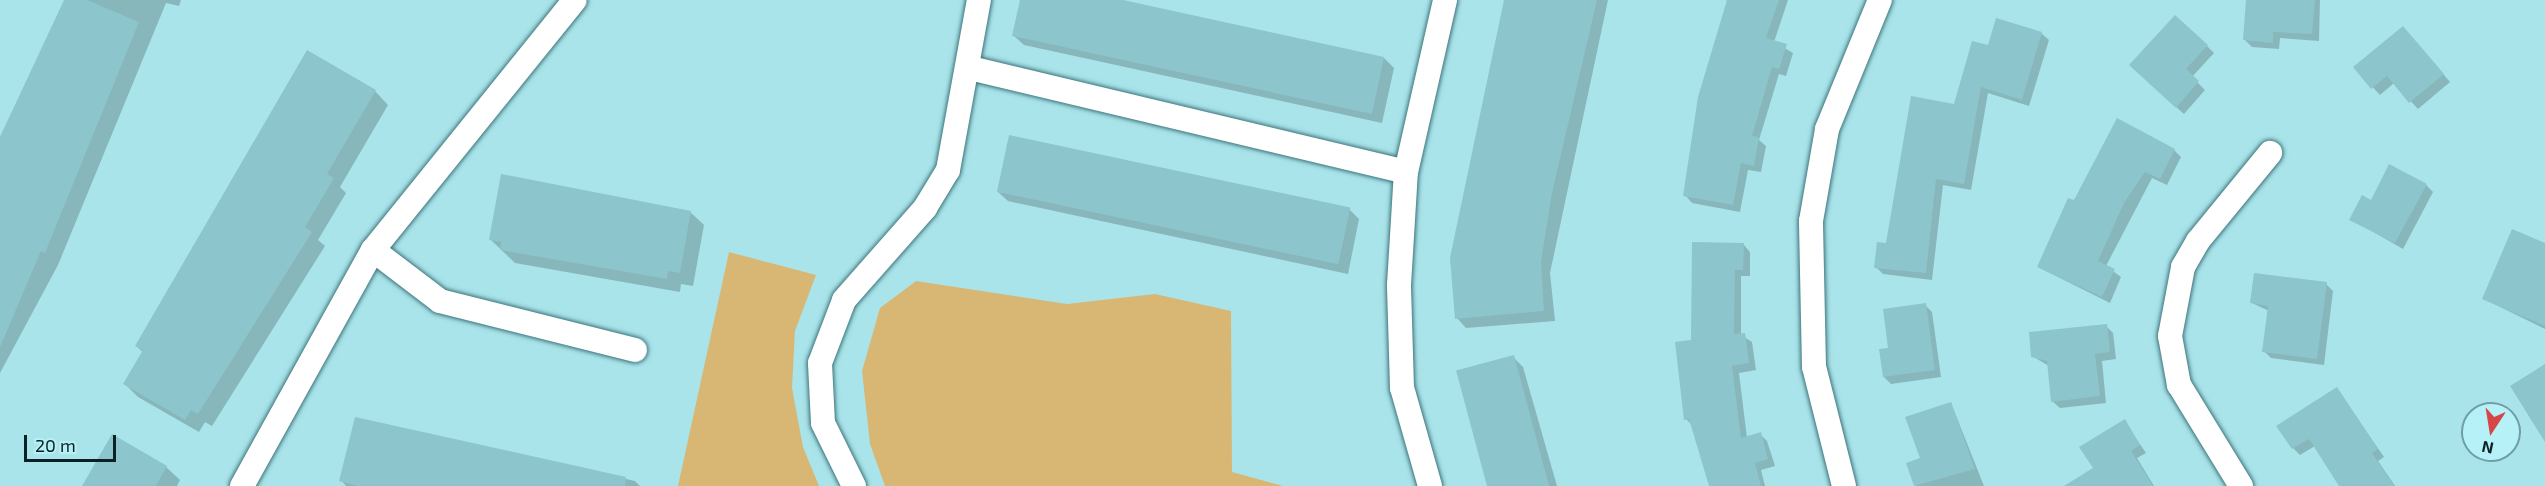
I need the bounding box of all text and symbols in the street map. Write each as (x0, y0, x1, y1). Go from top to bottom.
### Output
north arrow (2461, 402, 2521, 462)
scale bar (27, 423, 118, 461)
text: 20 m (35, 434, 76, 456)
text: N (2480, 438, 2495, 459)

